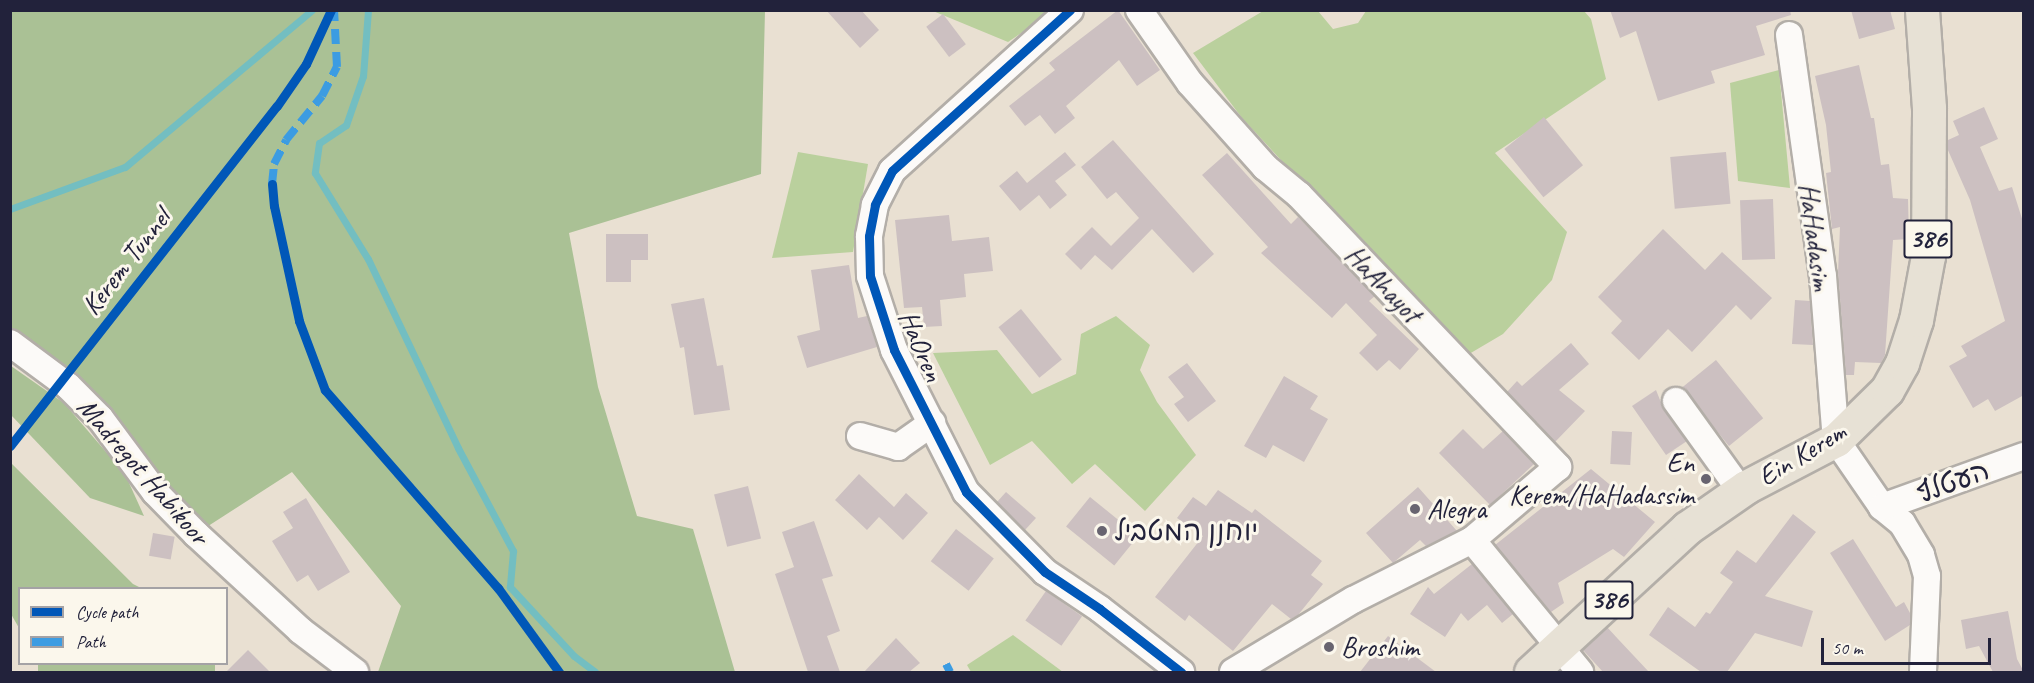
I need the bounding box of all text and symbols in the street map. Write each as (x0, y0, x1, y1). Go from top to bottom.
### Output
street label: HaHadasim (1792, 181, 1838, 293)
street label: Kerem Tunnel (74, 203, 178, 321)
road number: 386 (1902, 215, 1954, 263)
street label: HaAhayot (1338, 238, 1428, 330)
street label: HaOren (891, 306, 951, 386)
street label: Madregot Habikoor (70, 391, 216, 551)
street label: Ein Kerem (1751, 414, 1853, 494)
place label: En Kerem/HaHadassim (1509, 446, 1694, 512)
street label: העטלף (1912, 453, 1994, 511)
marker: En Kerem/HaHadassim (1699, 472, 1713, 486)
place label: Alegra (1427, 492, 1486, 526)
marker: Alegra (1408, 502, 1422, 516)
place label: יוחנן המטביל (1114, 514, 1258, 548)
marker: יוחנן המטביל (1095, 524, 1109, 538)
road number: 386 (1584, 576, 1634, 624)
legend (18, 587, 228, 665)
text: Cycle path (76, 601, 138, 623)
scale bar (1824, 626, 1994, 664)
place label: Broshim (1341, 630, 1419, 664)
text: Path (76, 631, 106, 653)
text: 50 m (1832, 637, 1863, 659)
marker: Broshim (1322, 640, 1336, 654)

